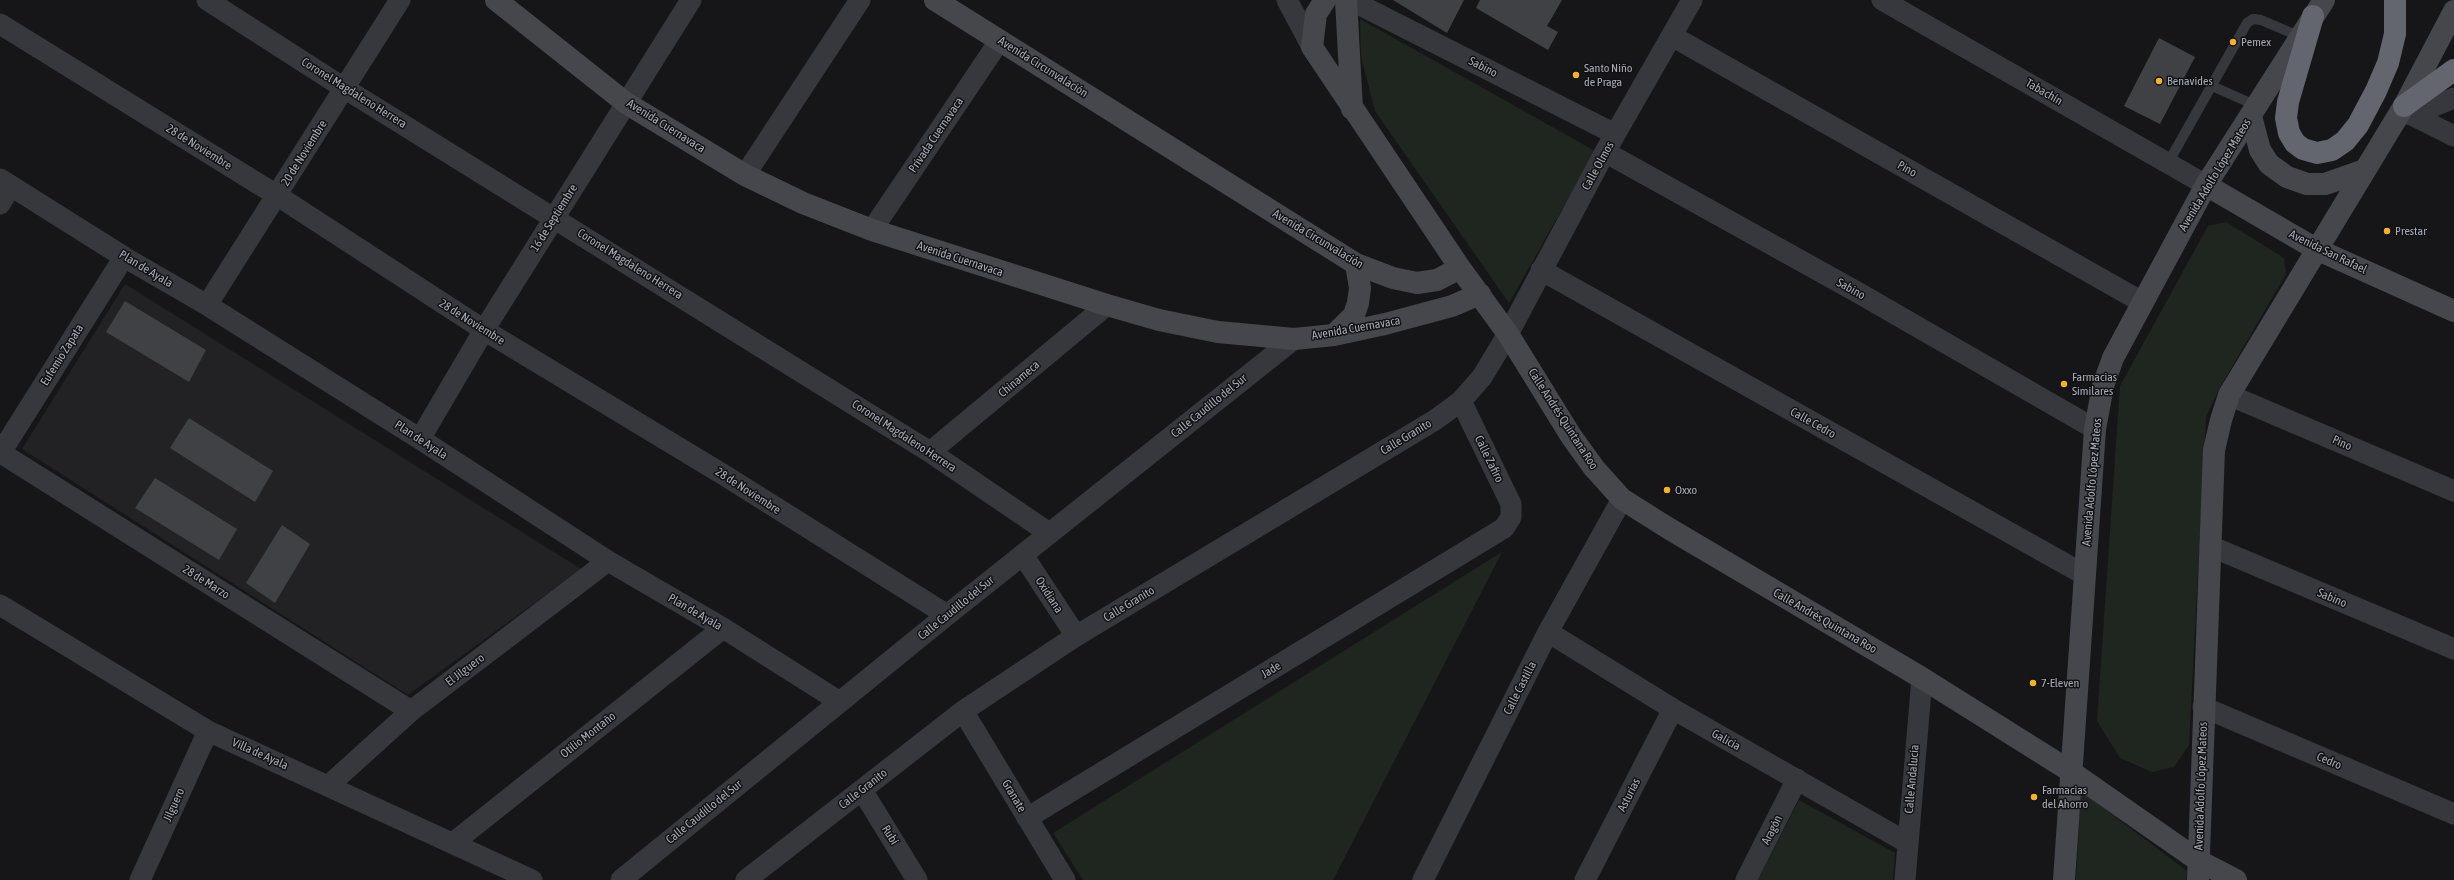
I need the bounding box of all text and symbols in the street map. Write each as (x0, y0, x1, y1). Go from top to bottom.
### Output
street label: Avenida Circunvalación (995, 34, 1091, 100)
place label: Pemex (2241, 35, 2271, 49)
marker: Pemex (2228, 37, 2238, 47)
street label: Sabino (1466, 54, 1500, 80)
street label: Coronel Magdaleno Herrera (299, 55, 409, 131)
place label: Santo Niño de Praga (1584, 61, 1632, 89)
marker: Santo Niño de Praga (1571, 70, 1581, 80)
place label: Benavides (2167, 74, 2213, 88)
street label: Tabachín (2023, 76, 2065, 108)
marker: Benavides (2154, 76, 2164, 86)
street label: Privada Cuernavaca (906, 95, 966, 175)
street label: Avenida Cuernavaca (624, 96, 708, 156)
street label: Avenida Adolfo López Mateos (2176, 116, 2254, 234)
street label: 20 de Noviembre (278, 117, 330, 189)
street label: 28 de Noviembre (163, 121, 235, 173)
street label: Calle Olmos (1579, 139, 1617, 193)
street label: Pino (1895, 158, 1919, 180)
street label: 16 de Septiembre (528, 182, 580, 254)
street label: Avenida Circunvalación (1270, 206, 1366, 272)
place label: Prestar (2395, 224, 2427, 238)
street label: Coronel Magdaleno Herrera (575, 226, 685, 302)
marker: Prestar (2382, 226, 2392, 236)
street label: Avenida San Rafael (2287, 227, 2369, 277)
street label: Avenida Cuernavaca (915, 238, 1005, 280)
street label: Plan de Ayala (117, 247, 175, 291)
street label: Sabino (1834, 275, 1868, 303)
street label: 28 de Noviembre (436, 296, 508, 348)
street label: Avenida Cuernavaca (1311, 313, 1401, 343)
street label: Eufemio Zapata (37, 322, 87, 388)
street label: Chinameca (995, 358, 1043, 400)
street label: Calle Andrés Quintana Roo (1525, 366, 1601, 472)
place label: Farmacias Similares (2072, 370, 2117, 398)
street label: Calle Caudillo del Sur (1168, 371, 1250, 441)
marker: Farmacias Similares (2059, 379, 2069, 389)
street label: Coronel Magdaleno Herrera (849, 397, 959, 475)
street label: Calle Cedro (1788, 405, 1838, 441)
street label: Calle Granito (1378, 416, 1434, 458)
street label: Plan de Ayala (392, 418, 450, 462)
street label: Avenida Adolfo López Mateos (2079, 418, 2105, 546)
street label: Pino (2330, 432, 2354, 454)
street label: Calle Zafiro (1471, 433, 1507, 485)
street label: 28 de Noviembre (713, 465, 783, 517)
place label: Oxxo (1675, 483, 1697, 497)
marker: Oxxo (1662, 485, 1672, 495)
street label: 28 de Marzo (180, 562, 232, 602)
street label: Calle Caudillo del Sur (915, 573, 997, 643)
street label: Oxidiana (1032, 574, 1066, 616)
street label: Calle Granito (1101, 583, 1157, 625)
street label: Calle Andrés Quintana Roo (1771, 585, 1879, 657)
street label: Sabino (2315, 585, 2349, 611)
street label: Plan de Ayala (665, 591, 725, 633)
street label: El Jilguero (443, 651, 487, 689)
street label: Jade (1258, 659, 1284, 681)
street label: Calle Castilla (1500, 659, 1540, 717)
place label: 7-Eleven (2041, 676, 2079, 690)
marker: 7-Eleven (2028, 678, 2038, 688)
street label: Otilio Montaño (557, 709, 619, 761)
street label: Avenida Adolfo López Mateos (2192, 722, 2210, 850)
street label: Galicia (1709, 726, 1743, 754)
street label: Villa de Ayala (230, 735, 290, 773)
street label: Calle Andalucía (1902, 744, 1922, 814)
street label: Cedro (2314, 749, 2344, 773)
street label: Calle Granito (836, 766, 890, 812)
street label: Asturias (1615, 776, 1643, 814)
street label: Calle Caudillo del Sur (663, 777, 745, 847)
street label: Granate (999, 777, 1029, 815)
place label: Farmacias del Ahorro (2042, 783, 2088, 811)
street label: Jilguero (160, 786, 188, 824)
marker: Farmacias del Ahorro (2029, 792, 2039, 802)
street label: Aragón (1759, 813, 1785, 847)
street label: Rubí (879, 823, 901, 847)

